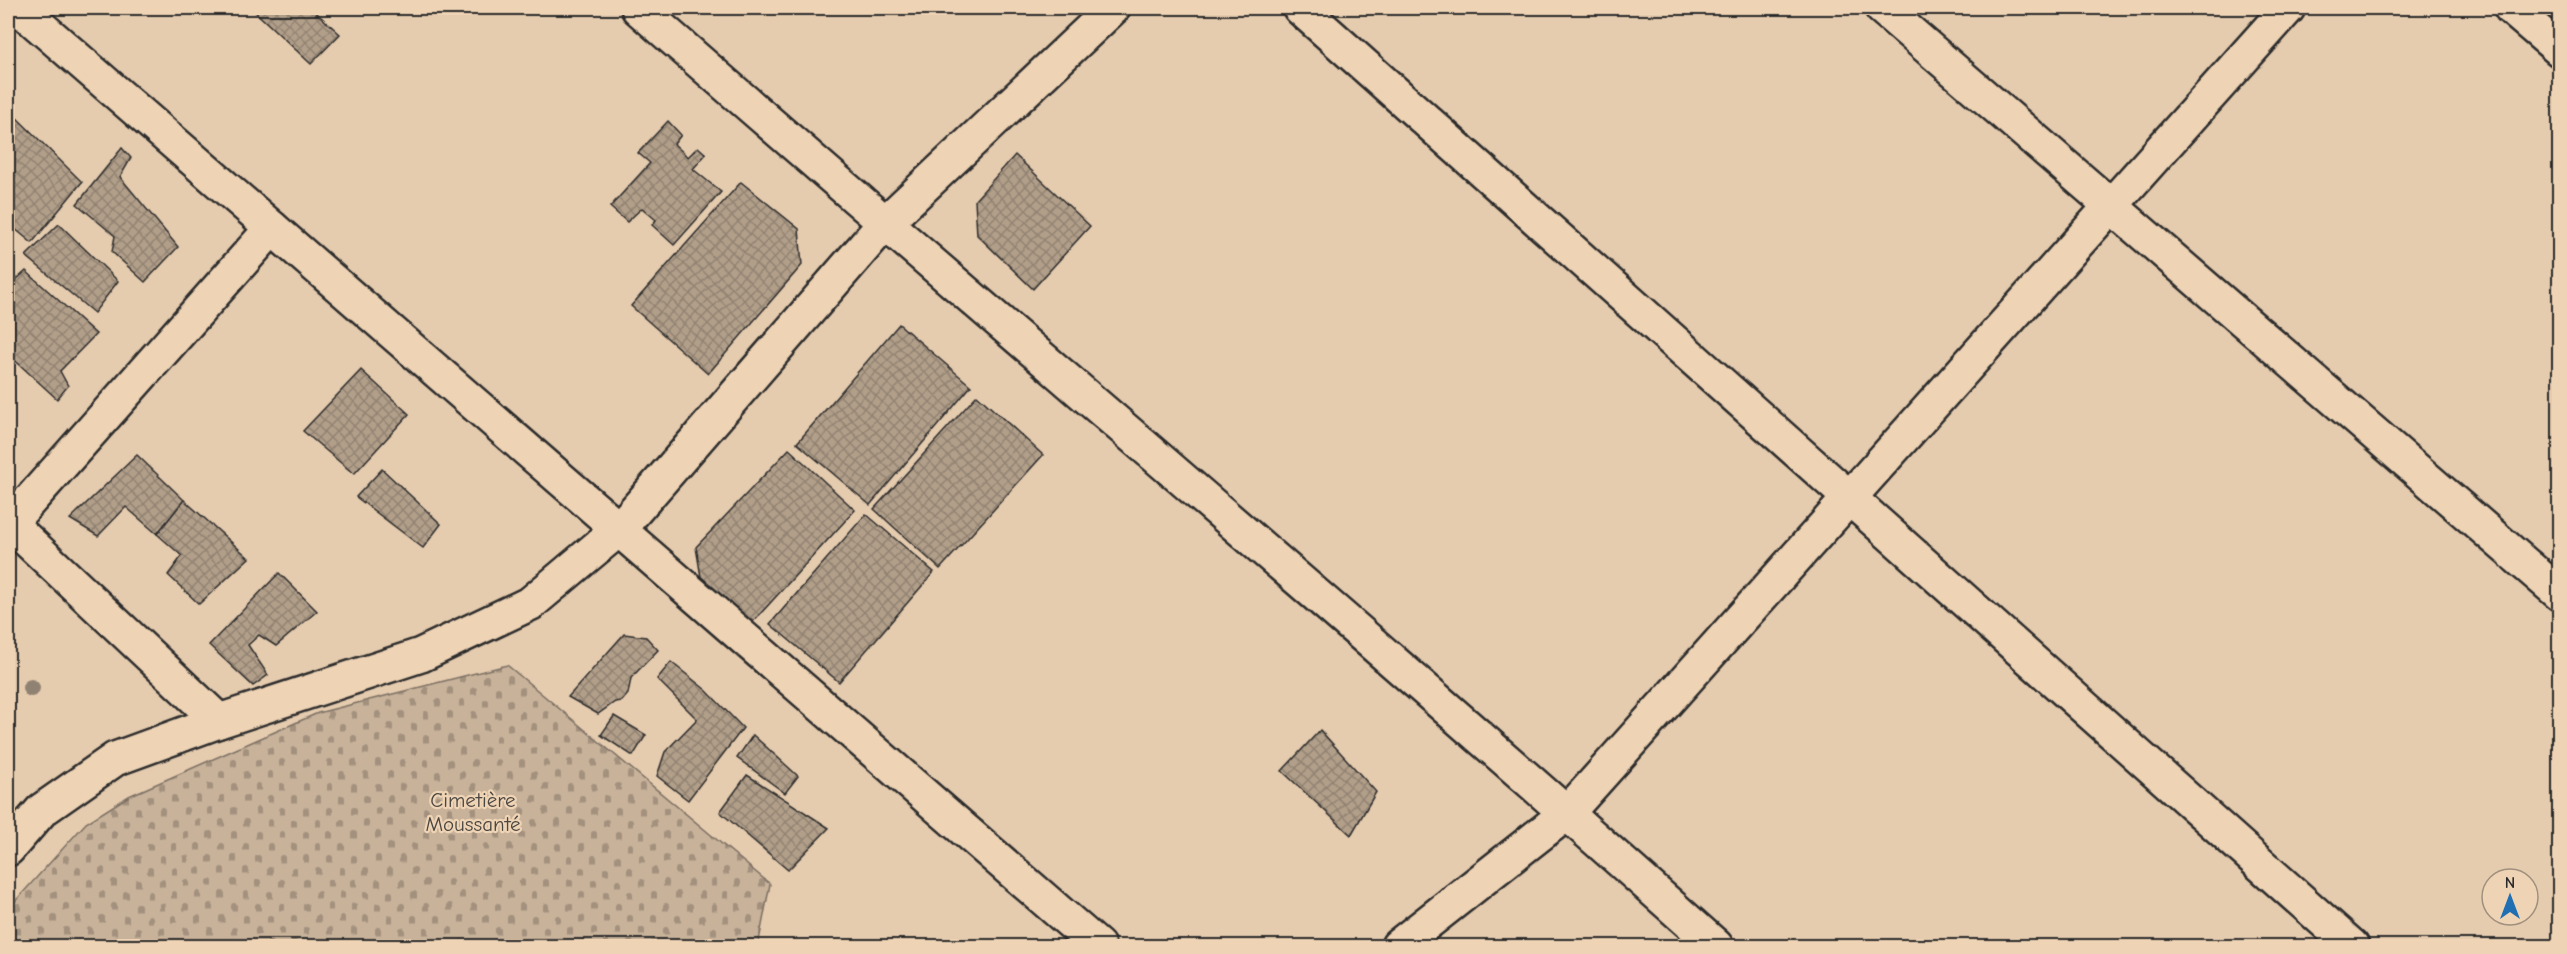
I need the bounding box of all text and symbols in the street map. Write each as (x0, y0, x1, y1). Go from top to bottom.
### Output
park label: Cimetière Moussanté (425, 788, 521, 836)
north arrow (2480, 867, 2540, 927)
text: N (2505, 874, 2515, 892)

